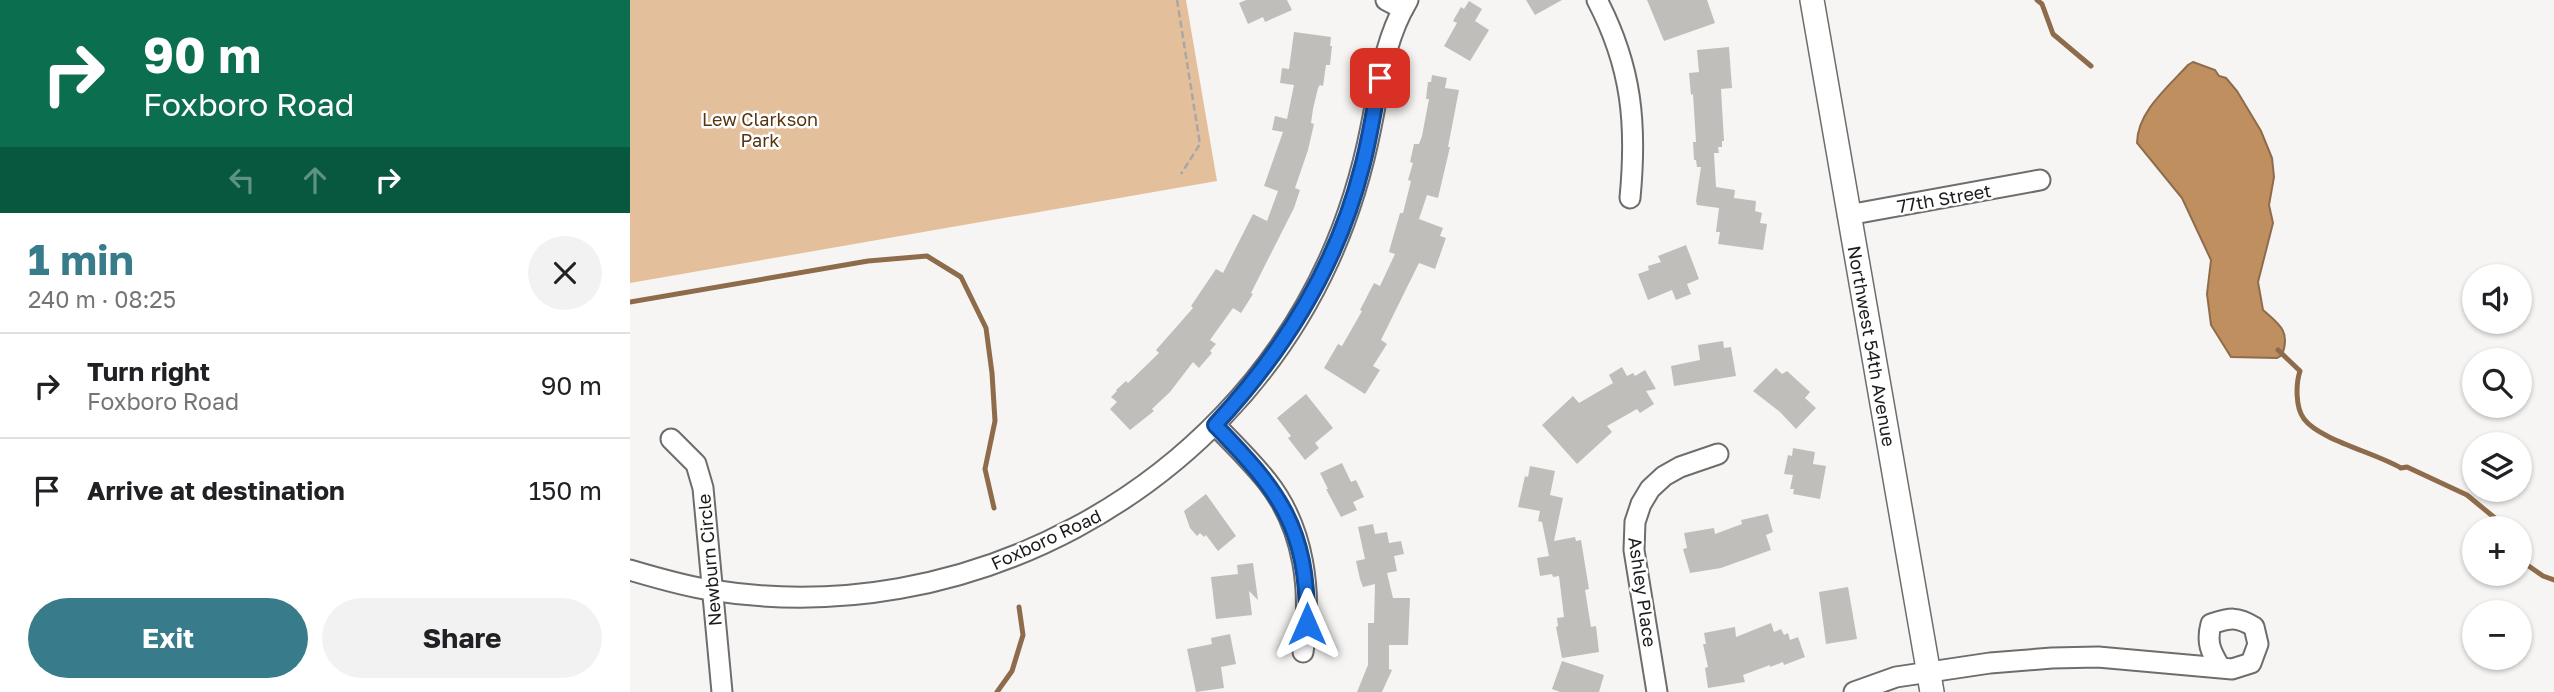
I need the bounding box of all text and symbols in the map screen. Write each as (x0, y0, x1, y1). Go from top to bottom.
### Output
text: 90 m (143, 25, 261, 84)
icon: right (28, 28, 119, 119)
pin (1350, 48, 1410, 108)
icon: arrive (1361, 59, 1399, 97)
text: Foxboro Road (143, 85, 355, 123)
park label: Lew Clarkson Park (702, 108, 818, 151)
icon: left (223, 161, 261, 199)
icon: ahead (296, 161, 334, 199)
icon: right (369, 161, 407, 199)
street label: 77th Street (1895, 179, 1993, 217)
text: 1 min (28, 234, 134, 284)
button: close (528, 236, 602, 310)
street label: Northwest 54th Avenue (1843, 244, 1901, 448)
map controls (2462, 264, 2532, 670)
button: sound (2462, 264, 2532, 334)
text: 240 m · 08:25 (28, 285, 176, 313)
button: search (2462, 348, 2532, 418)
text: Turn right (87, 356, 210, 387)
icon: right (28, 367, 66, 405)
text: 90 m (541, 370, 602, 401)
text: Foxboro Road (87, 387, 239, 415)
button: layers (2462, 432, 2532, 502)
icon: arrive (28, 472, 66, 510)
text: Arrive at destination (87, 475, 345, 506)
text: 150 m (529, 475, 602, 506)
street label: Newburn Circle (692, 493, 726, 627)
street label: Foxboro Road (987, 504, 1105, 574)
button: + (2462, 516, 2532, 586)
street label: Ashley Place (1624, 536, 1662, 648)
position arrow (1270, 587, 1344, 661)
button: Exit (28, 598, 308, 678)
button: Share (322, 598, 602, 678)
button: − (2462, 600, 2532, 670)

